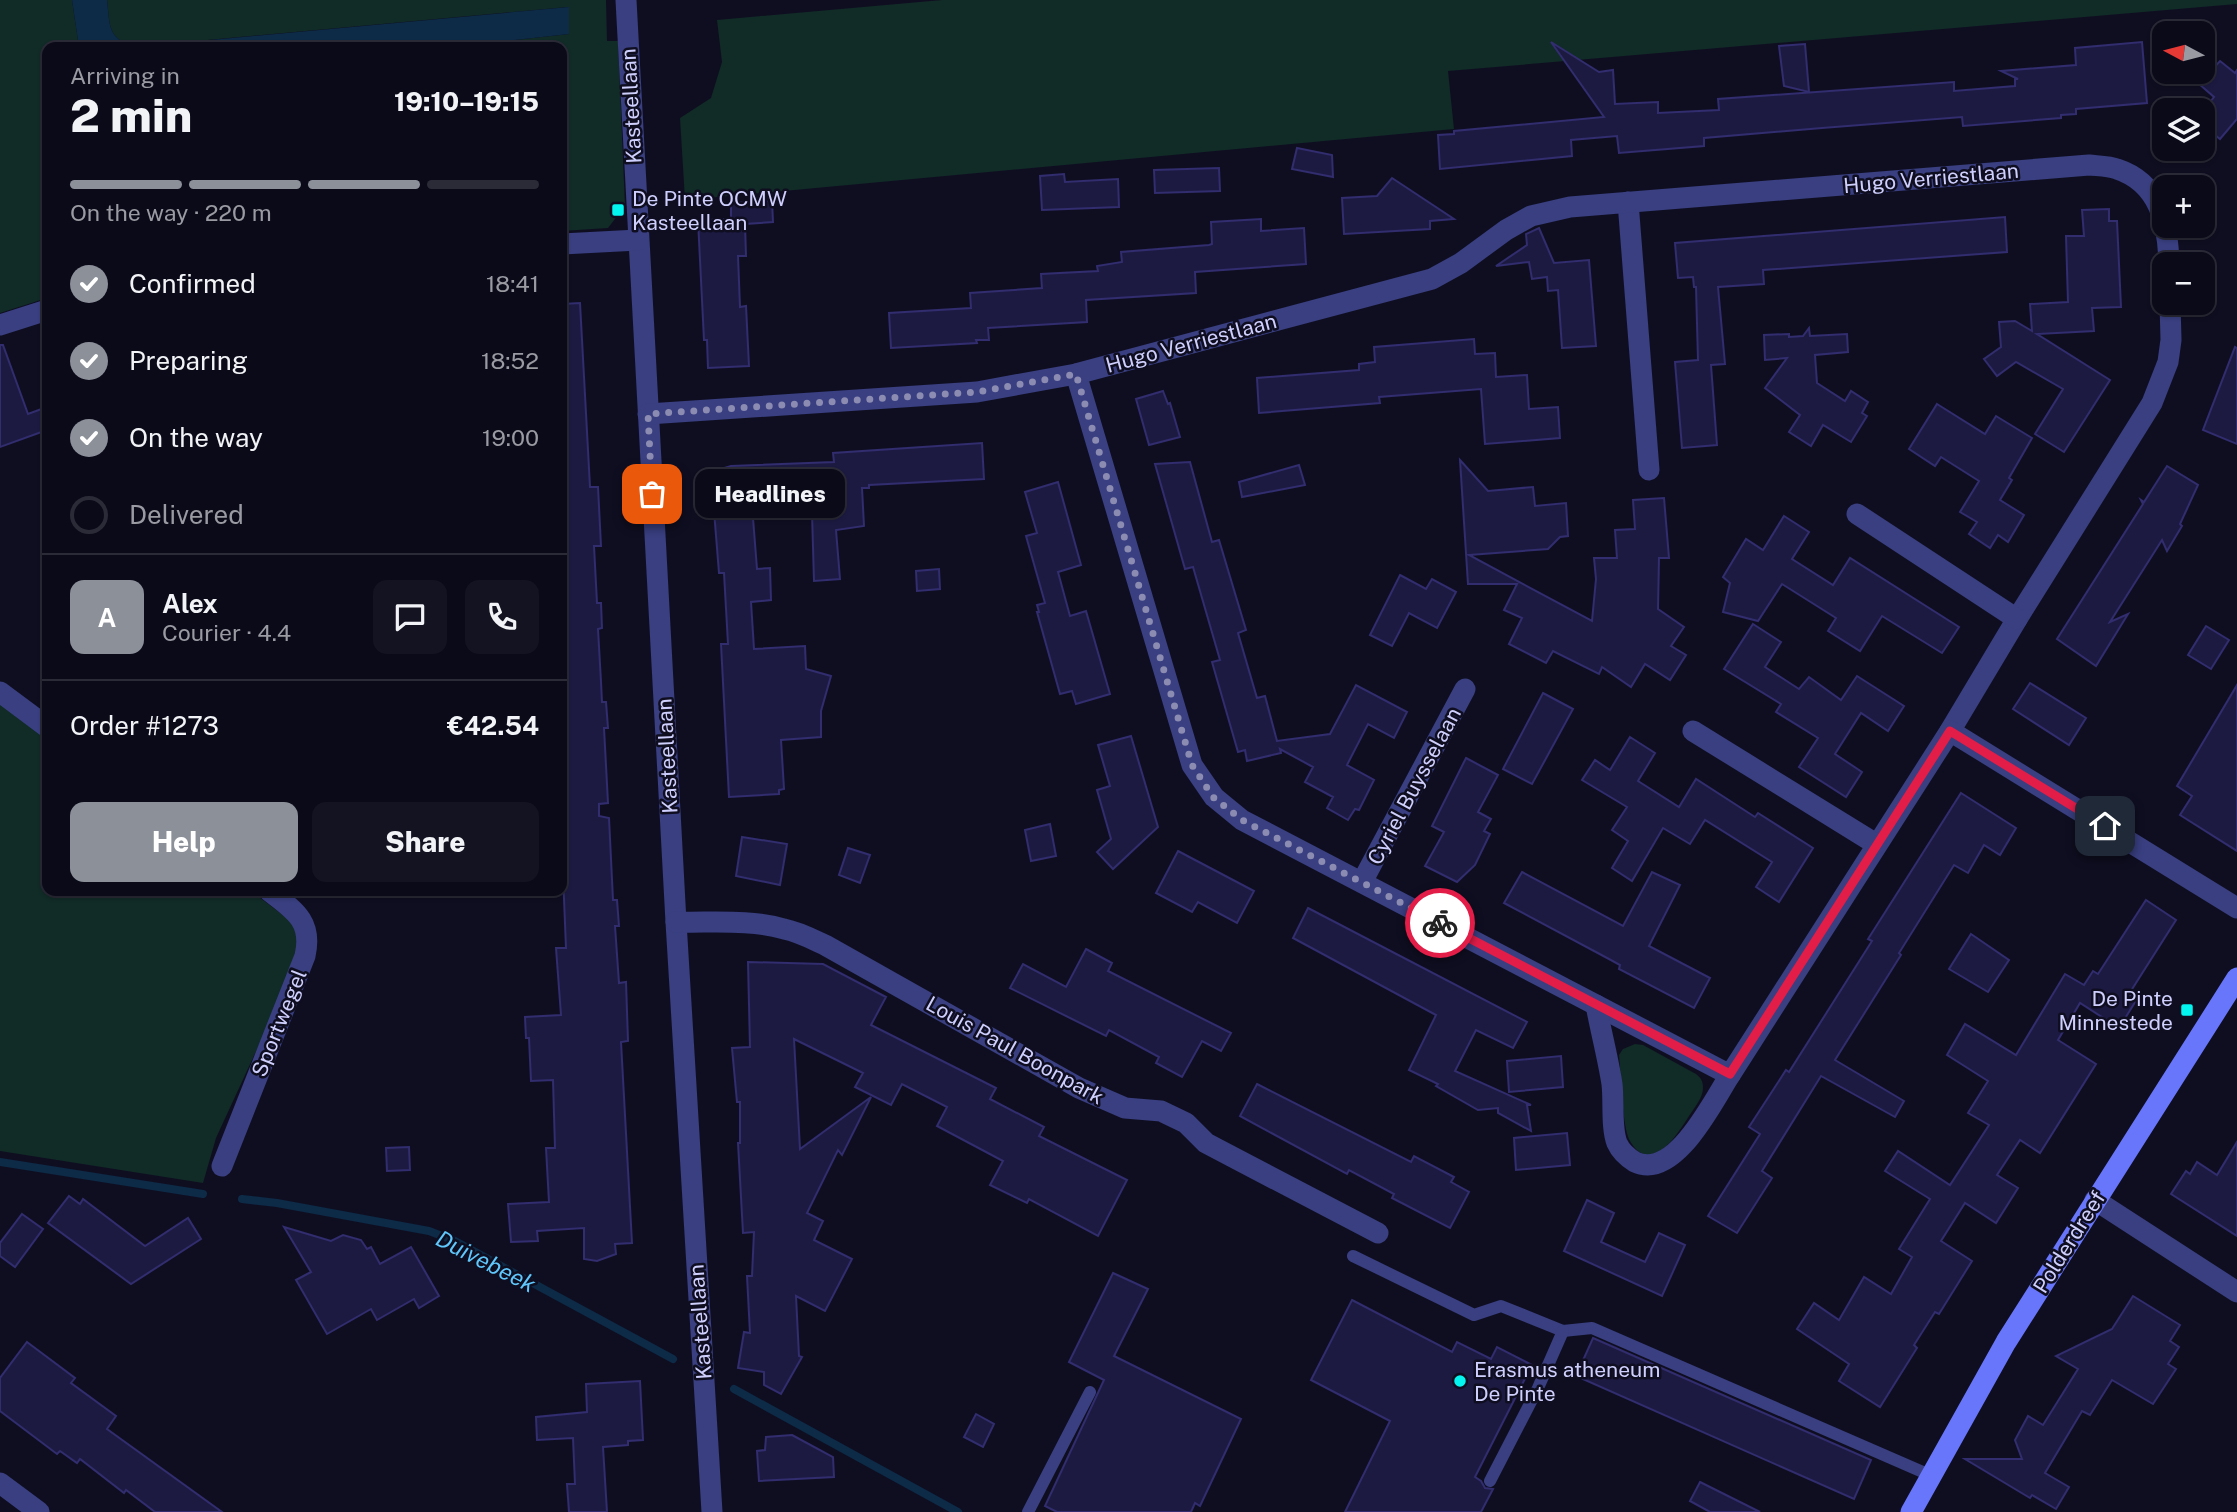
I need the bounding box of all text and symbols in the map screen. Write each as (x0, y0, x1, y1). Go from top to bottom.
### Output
north arrow (2152, 21, 2216, 84)
map controls (2152, 21, 2215, 315)
street label: Kasteellaan (615, 48, 647, 164)
text: Arriving in (70, 62, 180, 89)
text: 19:10–19:15 (394, 86, 539, 117)
text: 2 min (70, 88, 192, 142)
button: layers (2152, 98, 2215, 161)
street label: Hugo Verriestlaan (1842, 158, 2020, 198)
button: + (2152, 175, 2215, 238)
place label: De Pinte OCMW Kasteellaan (632, 186, 787, 235)
text: On the way · 220 m (70, 199, 272, 226)
marker: De Pinte OCMW Kasteellaan (610, 202, 626, 218)
button: − (2152, 252, 2215, 315)
icon: check (70, 265, 108, 303)
text: Confirmed (129, 268, 256, 299)
text: 18:41 (486, 270, 539, 297)
street label: Hugo Verriestlaan (1103, 308, 1279, 378)
icon: check (70, 342, 108, 380)
text: Preparing (129, 345, 248, 376)
text: 18:52 (481, 347, 539, 374)
icon: check (70, 419, 108, 457)
text: On the way (129, 422, 263, 453)
text: 19:00 (482, 424, 539, 451)
pin (622, 464, 682, 524)
callout: Headlines (694, 470, 844, 518)
icon: bag (633, 475, 671, 513)
text: Headlines (714, 480, 826, 507)
text: Delivered (129, 499, 244, 530)
button: chat (373, 580, 447, 654)
button: phone (465, 580, 539, 654)
text: Alex (162, 588, 218, 619)
text: A (98, 602, 116, 633)
text: Courier · 4.4 (162, 619, 291, 646)
street label: Kasteellaan (651, 698, 683, 814)
street label: Cyriel Buysselaan (1362, 703, 1466, 869)
text: Order #1273 (70, 710, 219, 741)
text: €42.54 (447, 710, 539, 741)
pin (2075, 796, 2135, 856)
button: Help (70, 802, 298, 882)
button: Share (312, 802, 539, 882)
icon: home (2086, 807, 2124, 845)
courier (1405, 888, 1475, 958)
icon: bike (1421, 904, 1459, 942)
street label: Sportwegel (246, 966, 312, 1080)
place label: De Pinte Minnestede (2058, 986, 2173, 1035)
street label: Louis Paul Boonpark (922, 991, 1108, 1109)
marker: De Pinte Minnestede (2179, 1002, 2195, 1018)
street label: Polderdreef (2028, 1186, 2110, 1298)
water label: Duivebeek (432, 1224, 541, 1298)
street label: Kasteellaan (684, 1264, 716, 1380)
place label: Erasmus atheneum De Pinte (1474, 1357, 1661, 1406)
marker: Erasmus atheneum De Pinte (1452, 1373, 1468, 1389)

